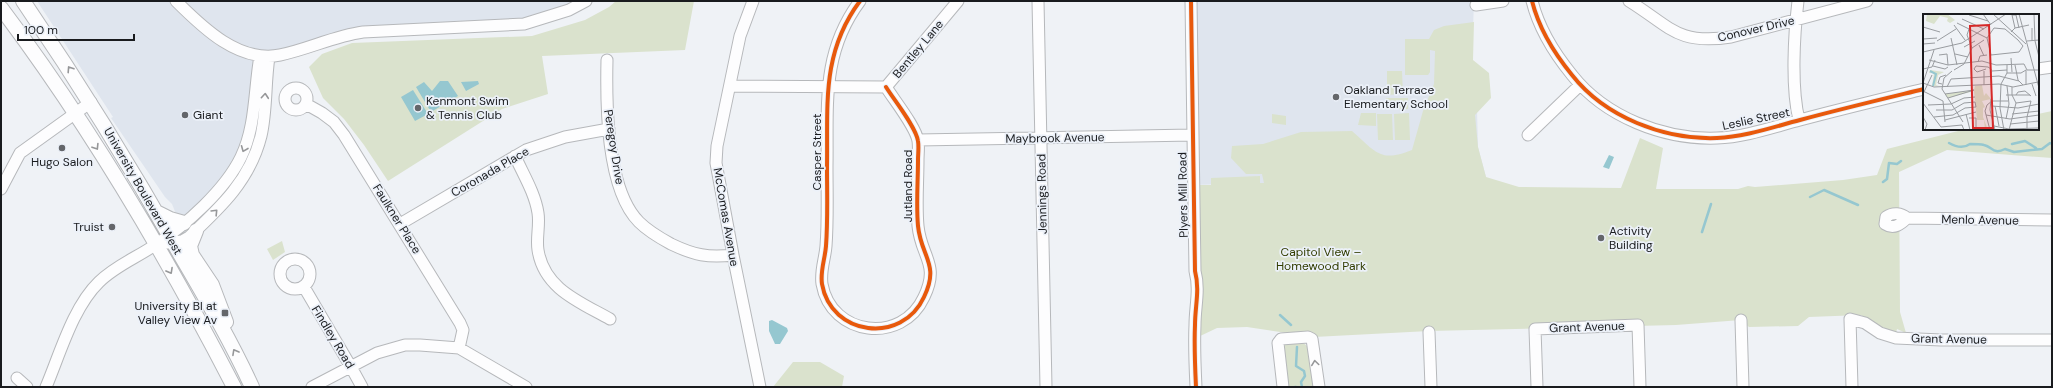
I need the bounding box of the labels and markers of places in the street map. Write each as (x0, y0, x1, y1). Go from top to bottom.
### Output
place label: Oakland Terrace Elementary School (1344, 82, 1448, 112)
marker: Oakland Terrace Elementary School (1331, 92, 1341, 102)
place label: Kenmont Swim & Tennis Club (426, 93, 509, 123)
marker: Kenmont Swim & Tennis Club (413, 103, 423, 113)
place label: Giant (193, 107, 223, 123)
marker: Giant (180, 110, 190, 120)
marker: Hugo Salon (57, 143, 67, 153)
place label: Hugo Salon (31, 154, 93, 170)
place label: Truist (73, 219, 104, 235)
marker: Truist (107, 222, 117, 232)
place label: Activity Building (1609, 223, 1653, 253)
marker: Activity Building (1596, 233, 1606, 243)
place label: University Bl at Valley View Av (134, 298, 218, 328)
marker: University Bl at Valley View Av (220, 308, 230, 318)

